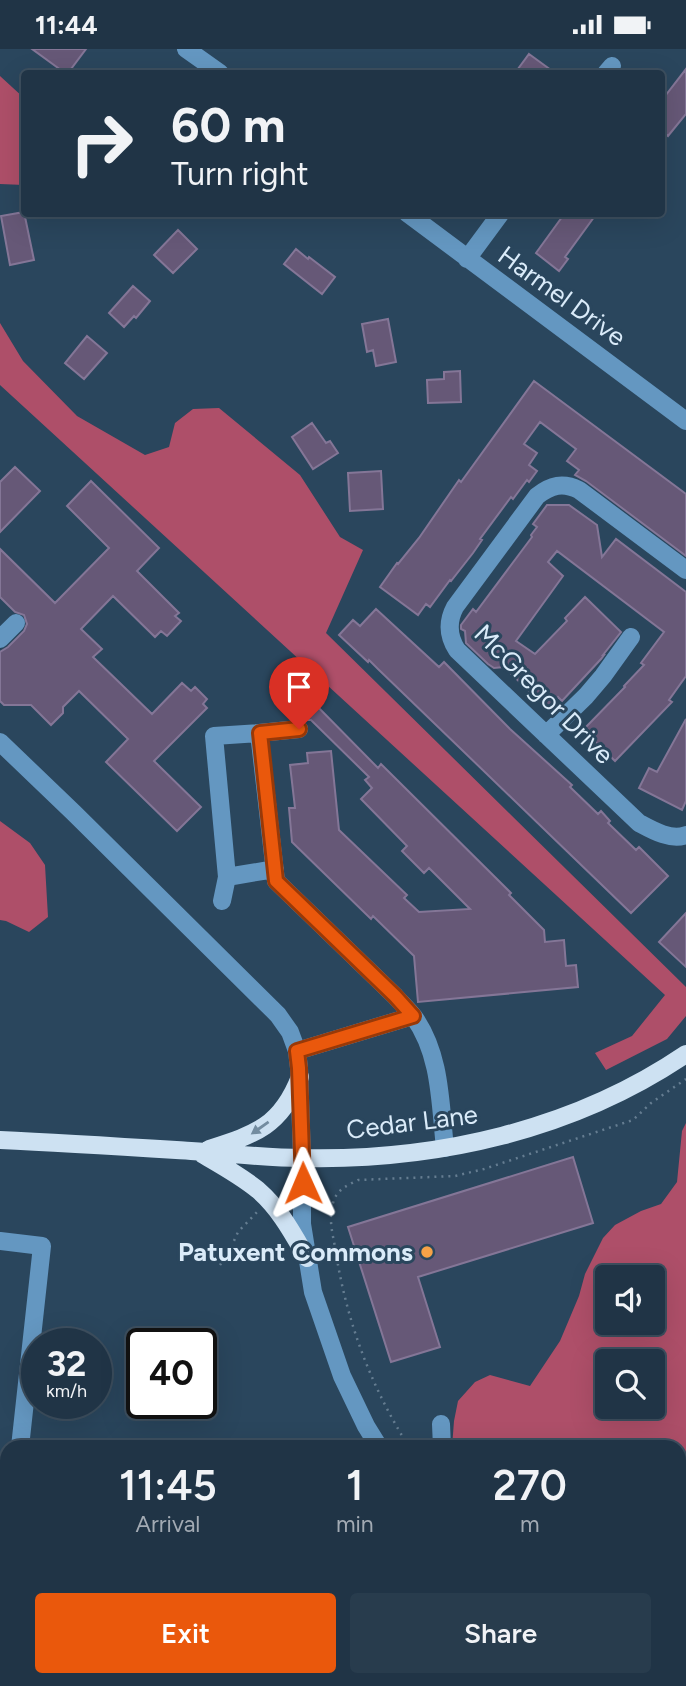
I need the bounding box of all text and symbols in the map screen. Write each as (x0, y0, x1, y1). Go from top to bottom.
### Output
text: 11:44 (35, 9, 98, 41)
text: 60 m (171, 95, 286, 154)
icon: right (56, 98, 147, 189)
text: Turn right (171, 155, 309, 193)
street label: Harmel Drive (492, 239, 632, 353)
street label: McGregor Drive (467, 617, 621, 771)
pin (269, 657, 329, 729)
icon: arrive (280, 668, 318, 706)
street label: Cedar Lane (344, 1098, 480, 1146)
one-way arrow (251, 1121, 269, 1135)
position arrow (266, 1146, 340, 1220)
place label: Patuxent Commons (178, 1236, 413, 1268)
marker: Patuxent Commons (419, 1244, 435, 1260)
map controls (595, 1265, 665, 1419)
button: sound (595, 1265, 665, 1335)
speed limit sign: 40 (126, 1328, 217, 1419)
text: 32 (47, 1343, 86, 1385)
button: search (595, 1349, 665, 1419)
text: km/h (46, 1380, 87, 1402)
text: 11:45 (119, 1460, 217, 1511)
text: 1 (346, 1460, 364, 1511)
text: 270 (493, 1460, 567, 1511)
text: Arrival (135, 1510, 200, 1538)
text: min (336, 1510, 374, 1538)
text: m (520, 1510, 540, 1538)
button: Exit (35, 1593, 336, 1673)
button: Share (350, 1593, 651, 1673)

